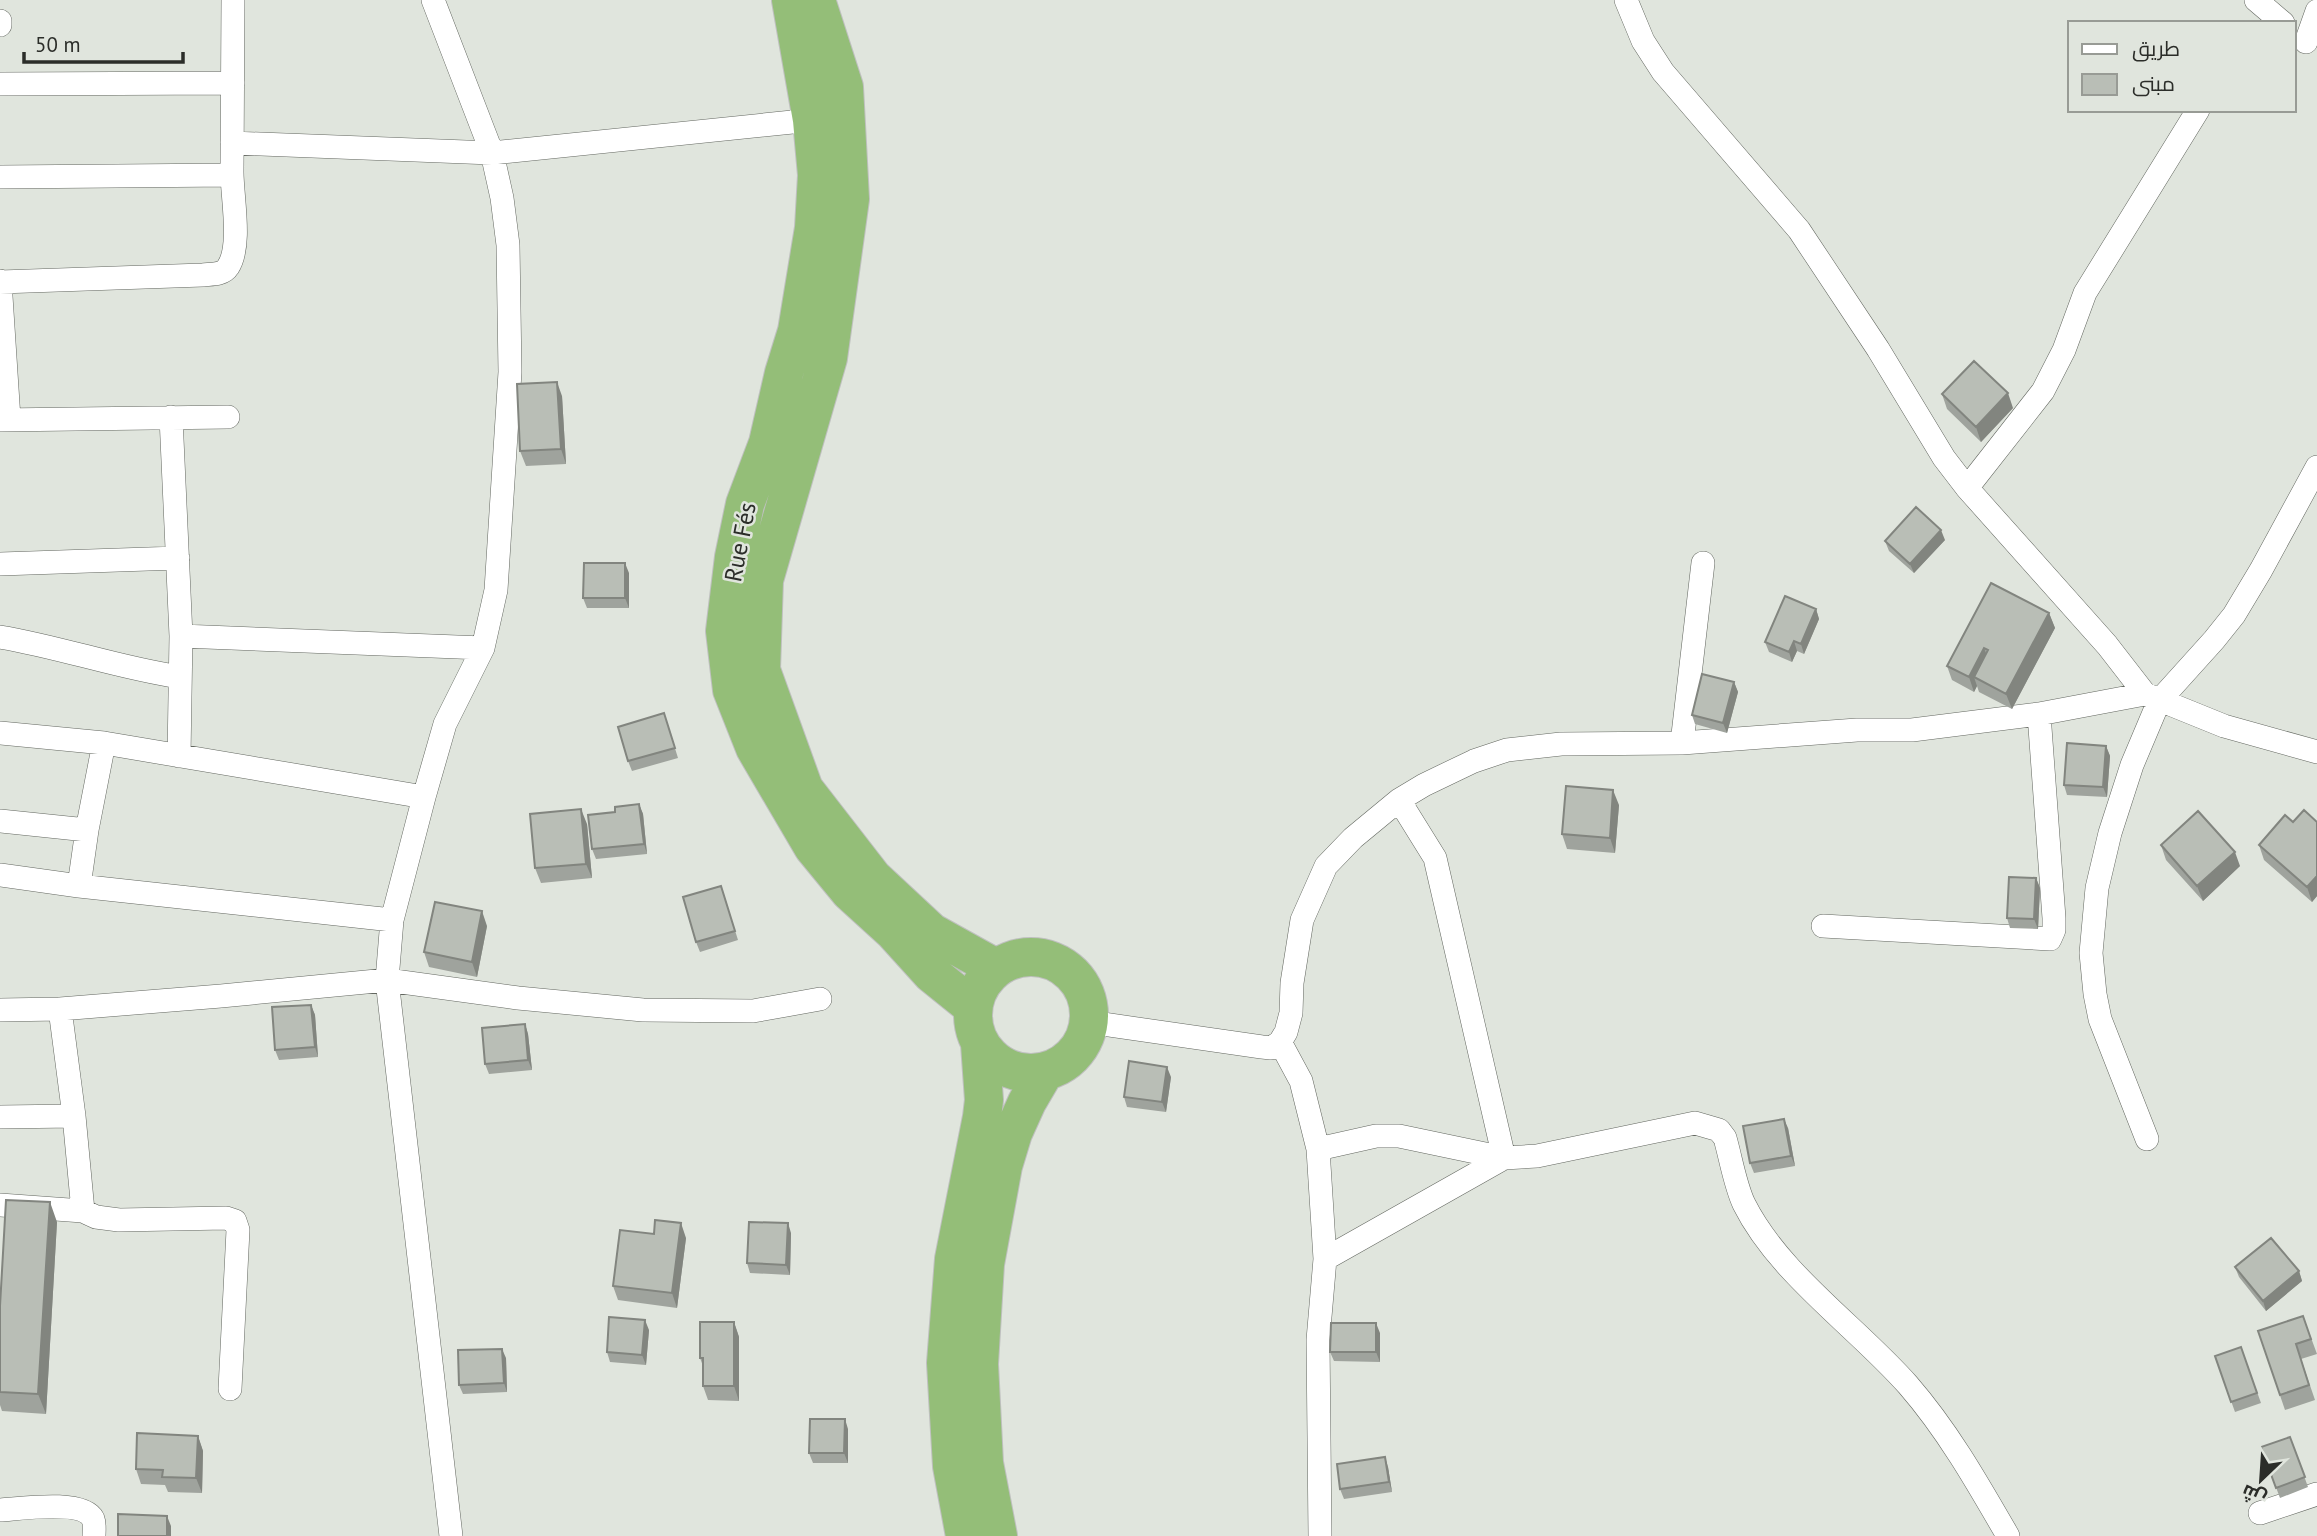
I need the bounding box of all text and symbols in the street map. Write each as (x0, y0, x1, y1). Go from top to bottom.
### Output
scale bar (24, 21, 184, 65)
legend (2068, 21, 2296, 112)
text: 50 m (35, 31, 81, 58)
text: طريق (2132, 35, 2180, 62)
text: مبنى (2132, 70, 2175, 97)
street label: Rue Fés (717, 500, 763, 584)
north arrow (2226, 1445, 2296, 1515)
text: ش (2238, 1479, 2270, 1511)

